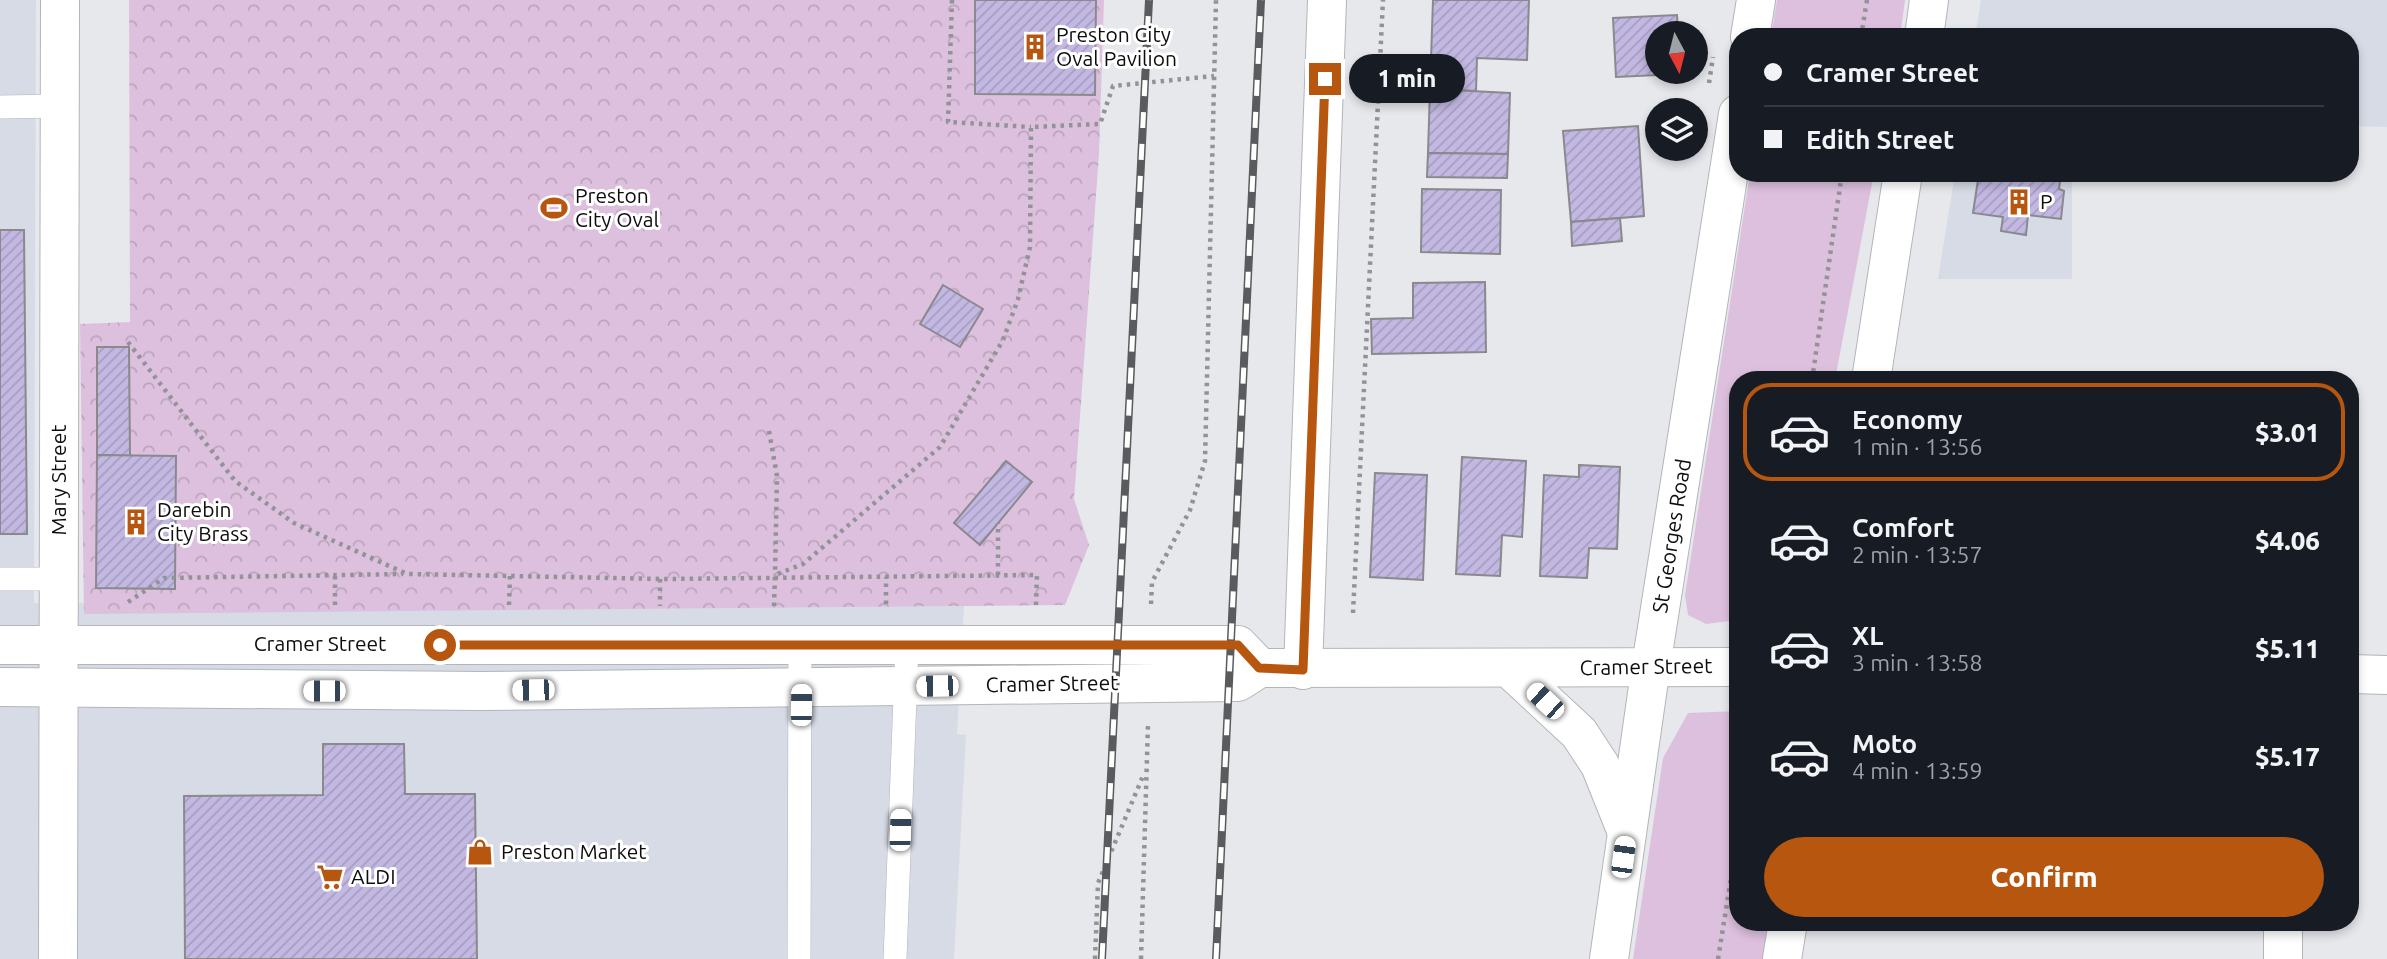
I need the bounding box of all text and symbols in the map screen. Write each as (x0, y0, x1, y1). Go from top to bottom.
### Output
north arrow (1645, 21, 1708, 84)
map controls (1645, 21, 1708, 161)
place label: Preston City Oval Pavilion (1056, 22, 1177, 70)
building icon: Preston City Oval Pavilion (1020, 32, 1050, 62)
callout: 1 min (1350, 55, 1465, 104)
text: Cramer Street (1806, 58, 1979, 87)
route end (1309, 63, 1341, 95)
text: 1 min (1378, 66, 1436, 91)
button: layers (1645, 98, 1708, 161)
text: Edith Street (1806, 125, 1954, 154)
place label: Preston City Oval (575, 183, 659, 231)
building icon: P (2004, 187, 2034, 217)
place label: P (2040, 189, 2053, 213)
sports icon: Preston City Oval (539, 193, 569, 223)
icon: car (1768, 401, 1831, 464)
text: Economy (1852, 405, 1962, 434)
text: $3.01 (2255, 418, 2320, 447)
street label: Mary Street (46, 424, 70, 536)
text: 1 min · 13:56 (1852, 434, 1983, 459)
street label: St Georges Road (1647, 457, 1695, 615)
place label: Darebin City Brass (157, 497, 248, 545)
building icon: Darebin City Brass (121, 507, 151, 537)
icon: car (1768, 509, 1831, 572)
text: Comfort (1852, 513, 1955, 542)
text: $4.06 (2255, 526, 2320, 555)
text: 2 min · 13:57 (1852, 542, 1983, 567)
icon: car (1768, 617, 1831, 680)
text: XL (1852, 621, 1883, 650)
route start (424, 629, 456, 661)
street label: Cramer Street (254, 631, 386, 655)
text: $5.11 (2255, 634, 2320, 663)
text: 3 min · 13:58 (1852, 650, 1983, 675)
street label: Cramer Street (1579, 653, 1713, 679)
street label: Cramer Street (985, 670, 1119, 696)
car (916, 675, 959, 697)
car (512, 679, 555, 701)
car (1523, 679, 1568, 723)
car (304, 681, 346, 702)
car (791, 684, 812, 726)
icon: car (1768, 725, 1831, 788)
text: Moto (1852, 729, 1917, 758)
text: $5.17 (2255, 742, 2320, 771)
text: 4 min · 13:59 (1852, 758, 1983, 783)
car (889, 809, 912, 851)
car (1610, 835, 1637, 879)
shop icon: Preston Market (465, 837, 495, 867)
button: Confirm (1764, 837, 2324, 917)
place label: Preston Market (501, 839, 647, 863)
supermarket icon: ALDI (315, 862, 345, 892)
place label: ALDI (351, 864, 396, 888)

